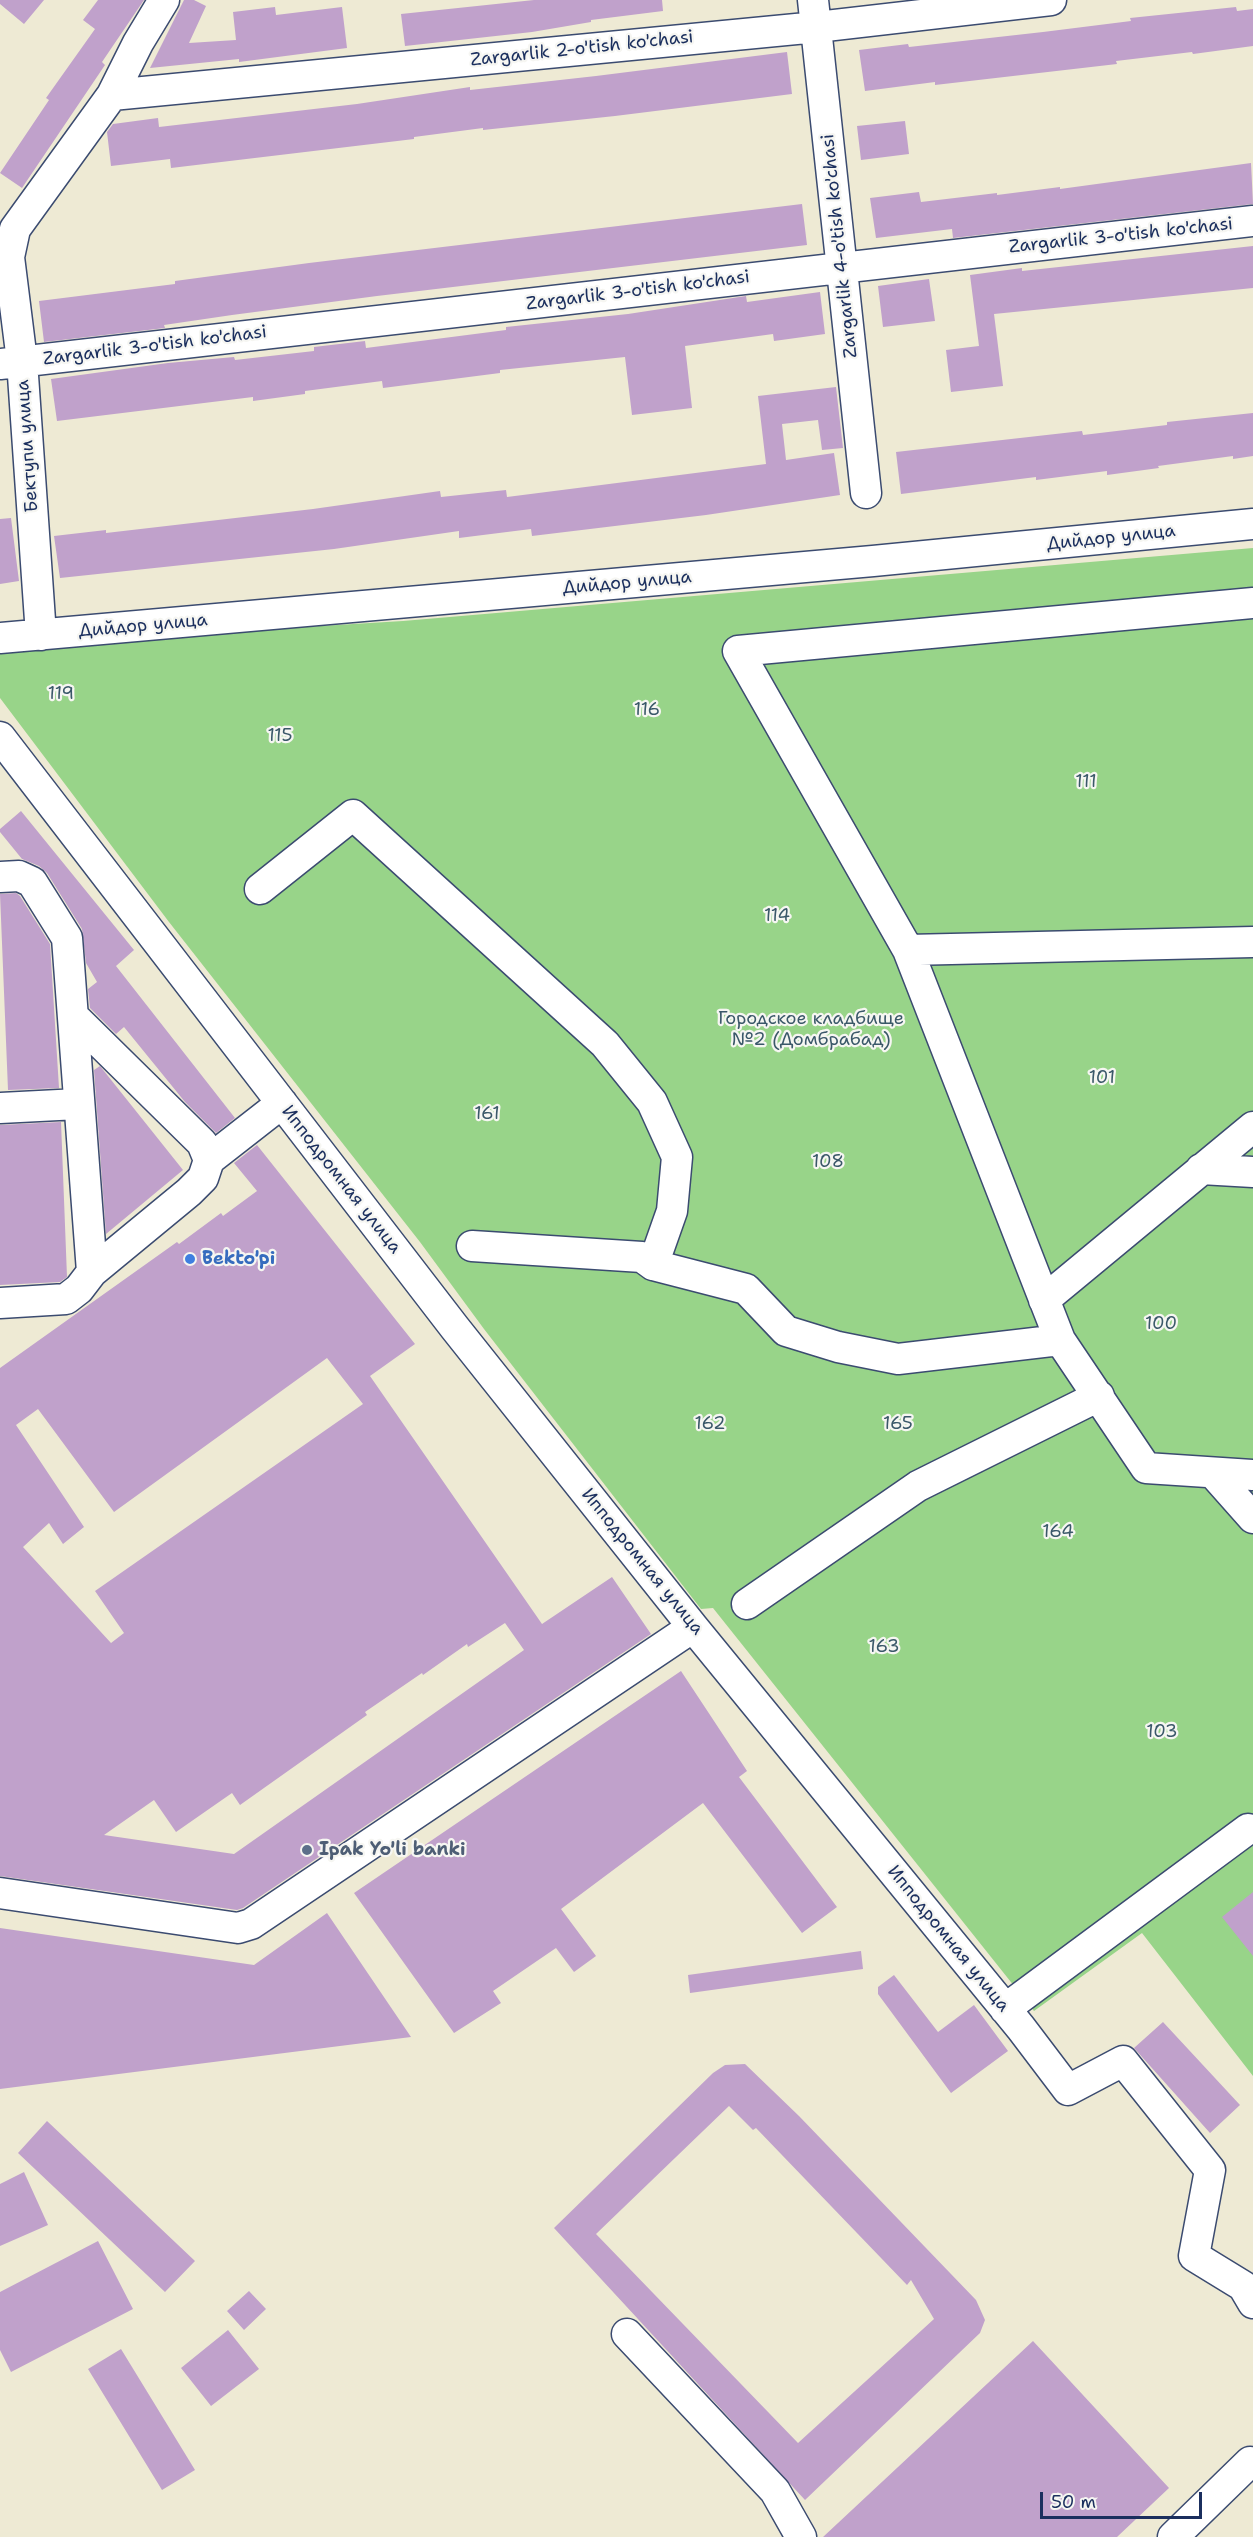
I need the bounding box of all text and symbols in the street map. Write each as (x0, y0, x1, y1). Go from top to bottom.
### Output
street label: Zargarlik 2-o'tish ko'chasi (469, 27, 695, 71)
street label: Zargarlik 4-o'tish ko'chasi (817, 133, 863, 359)
street label: Zargarlik 3-o'tish ko'chasi (1008, 213, 1234, 259)
street label: Zargarlik 3-o'tish ko'chasi (525, 267, 751, 315)
street label: Zargarlik 3-o'tish ko'chasi (42, 322, 268, 370)
street label: Бектупи улица (13, 379, 43, 513)
street label: Дийдор улица (1046, 521, 1176, 555)
street label: Дийдор улица (562, 567, 692, 599)
street label: Дийдор улица (78, 610, 208, 642)
park label: 119 (48, 683, 74, 705)
park label: 116 (634, 699, 660, 721)
park label: 115 (267, 725, 293, 747)
park label: 111 (1075, 771, 1097, 793)
park label: 114 (764, 905, 790, 927)
park label: Городское кладбище №2 (Домбрабад) (718, 1008, 904, 1050)
park label: 101 (1089, 1067, 1115, 1089)
street label: Ипподромная улица (276, 1102, 406, 1258)
park label: 161 (474, 1103, 500, 1125)
park label: 108 (812, 1151, 844, 1173)
place label: Bekto'pi (202, 1248, 275, 1270)
marker: Bekto'pi (183, 1252, 197, 1266)
park label: 100 (1145, 1313, 1177, 1335)
park label: 162 (695, 1413, 725, 1435)
park label: 165 (883, 1413, 913, 1435)
street label: Ипподромная улица (576, 1484, 708, 1640)
park label: 164 (1042, 1521, 1074, 1543)
park label: 163 (869, 1636, 899, 1658)
park label: 103 (1146, 1721, 1178, 1743)
place label: Ipak Yo'li banki (319, 1839, 465, 1861)
marker: Ipak Yo'li banki (300, 1843, 314, 1857)
street label: Ипподромная улица (882, 1861, 1014, 2017)
scale bar (1043, 2480, 1205, 2518)
text: 50 m (1051, 2490, 1096, 2514)

